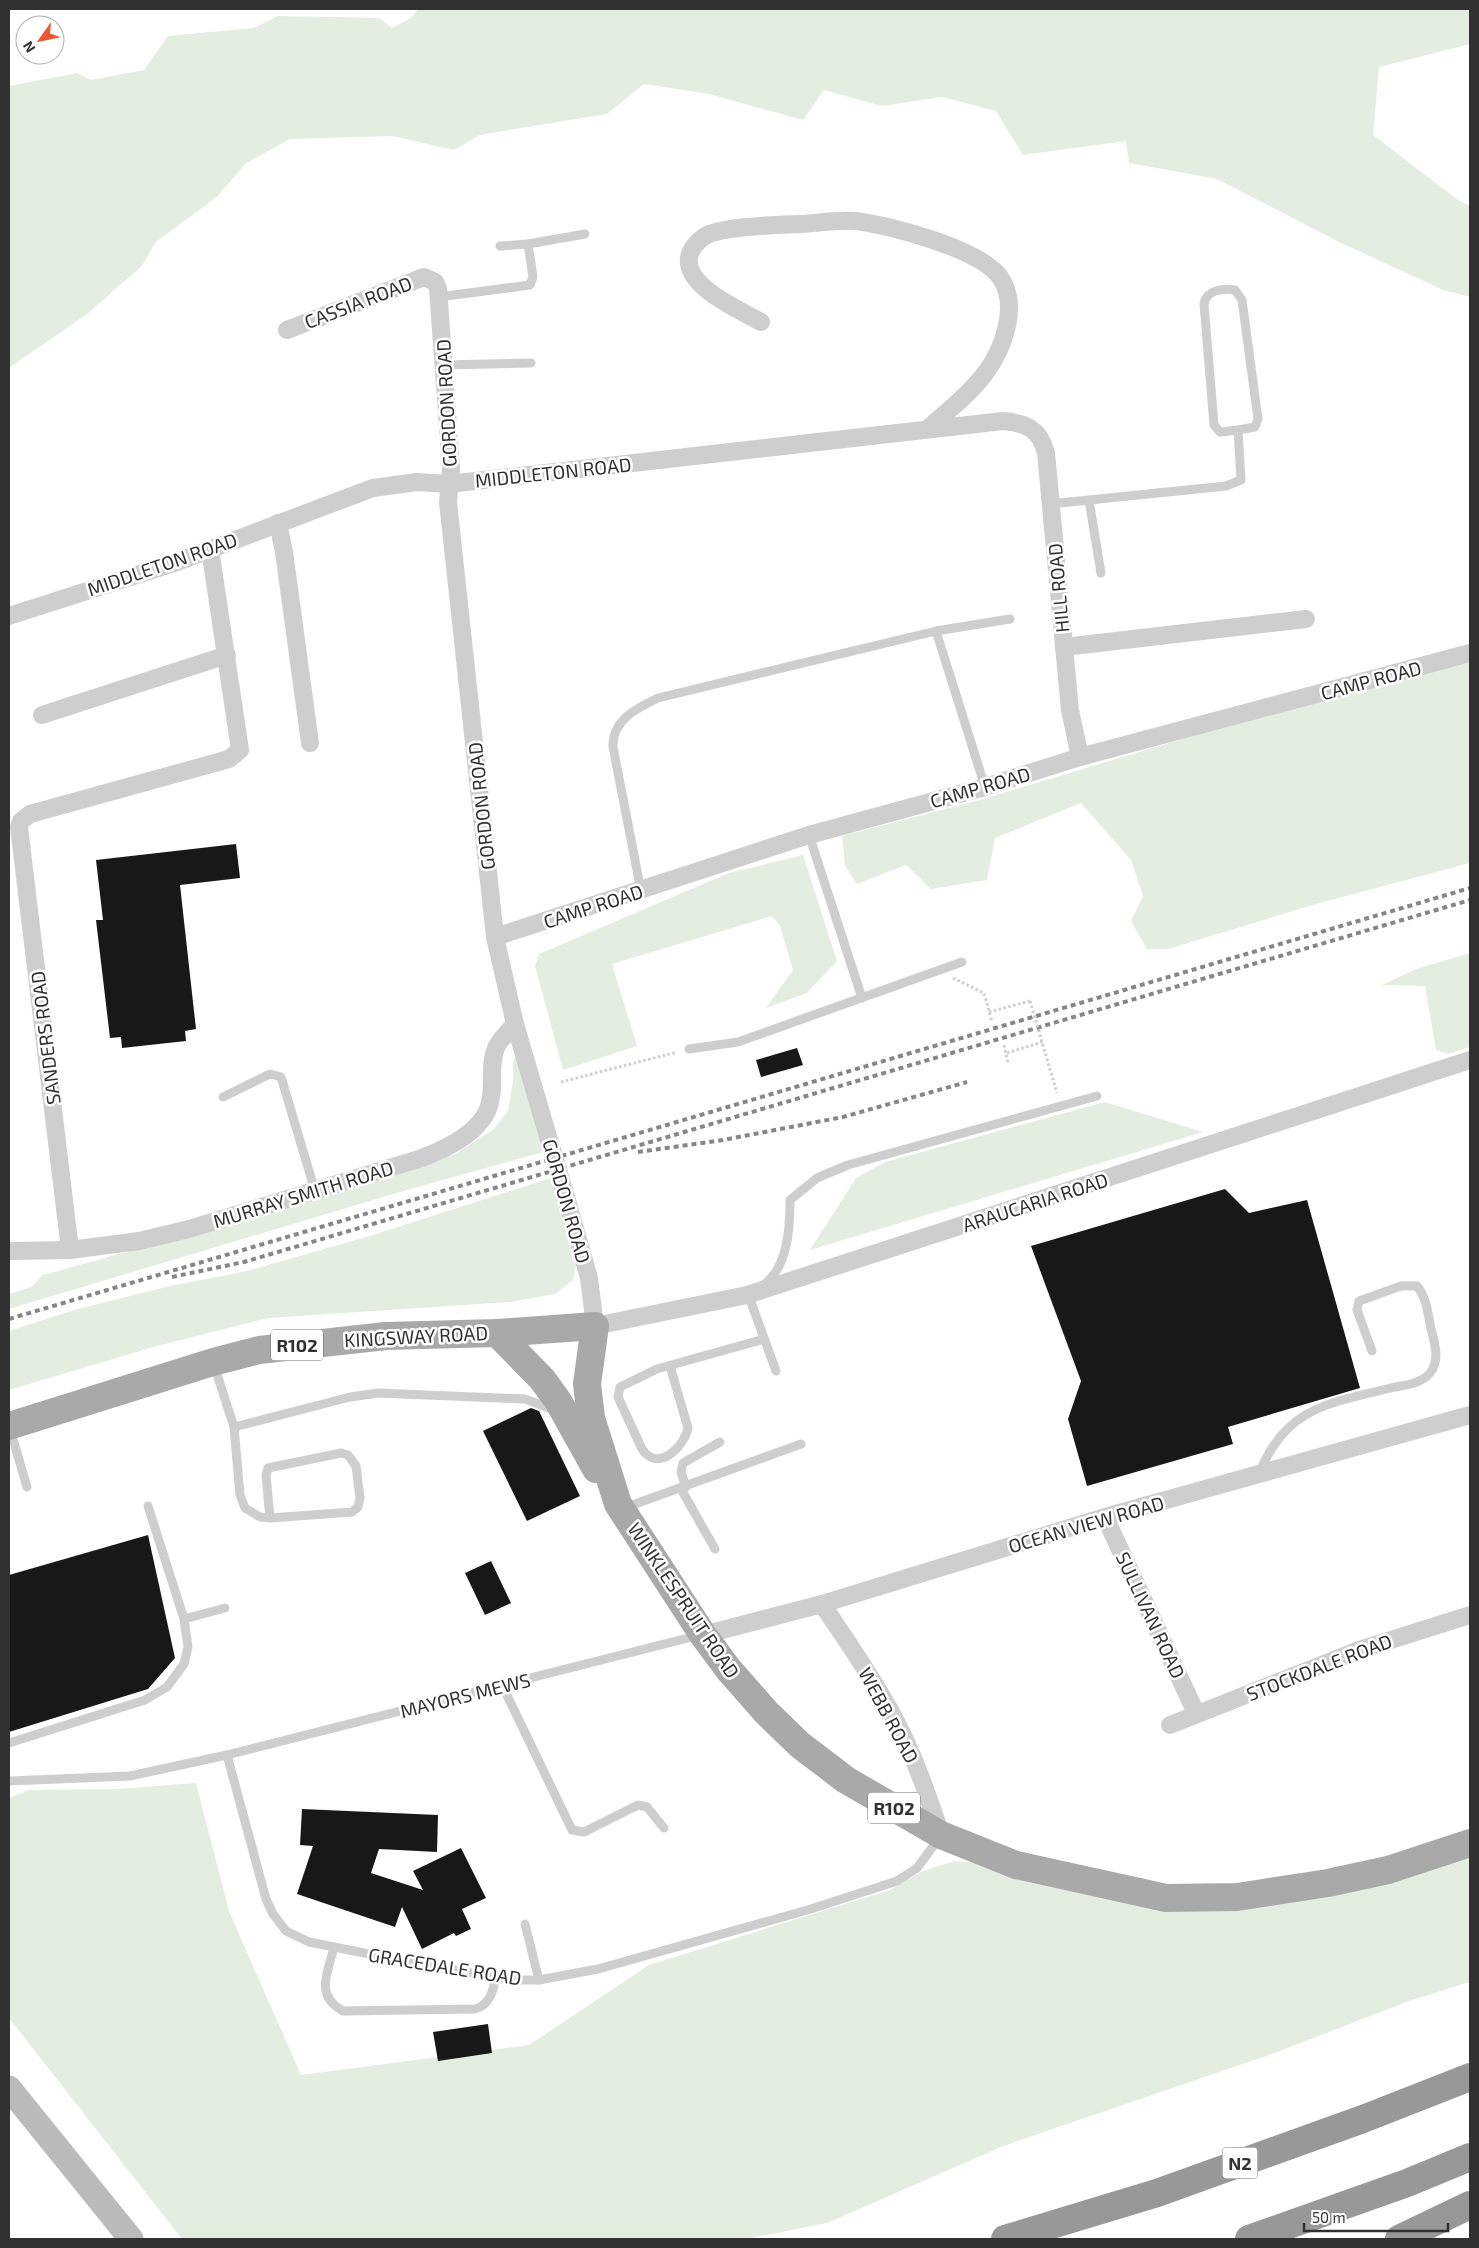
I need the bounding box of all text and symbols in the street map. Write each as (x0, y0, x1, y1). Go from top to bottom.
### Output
north arrow (15, 15, 65, 65)
text: N (19, 38, 39, 56)
street label: CASSIA ROAD (301, 271, 415, 333)
street label: GORDON ROAD (431, 338, 461, 468)
street label: MIDDLETON ROAD (474, 452, 632, 492)
street label: MIDDLETON ROAD (84, 528, 240, 600)
street label: HILL ROAD (1043, 542, 1073, 634)
street label: CAMP ROAD (1318, 656, 1424, 704)
street label: GORDON ROAD (463, 741, 499, 871)
street label: CAMP ROAD (927, 762, 1033, 812)
street label: CAMP ROAD (540, 879, 646, 933)
street label: SANDERS ROAD (25, 970, 65, 1106)
street label: GORDON ROAD (538, 1136, 596, 1266)
street label: MURRAY SMITH ROAD (210, 1156, 396, 1232)
street label: ARAUCARIA ROAD (959, 1168, 1111, 1236)
street label: KINGSWAY ROAD (344, 1321, 488, 1351)
road number: R102 (271, 1330, 323, 1360)
street label: OCEAN VIEW ROAD (1005, 1491, 1167, 1557)
street label: WINKLESPRUIT ROAD (623, 1518, 745, 1682)
street label: SULLIVAN ROAD (1112, 1548, 1190, 1682)
street label: STOCKDALE ROAD (1243, 1629, 1395, 1705)
street label: WEBB ROAD (854, 1663, 924, 1767)
street label: MAYORS MEWS (398, 1668, 532, 1722)
road number: R102 (868, 1792, 920, 1824)
street label: GRACEDALE ROAD (367, 1943, 523, 1989)
road number: N2 (1222, 2148, 1258, 2178)
scale bar (1304, 2200, 1448, 2232)
text: 50 m (1312, 2208, 1346, 2226)

